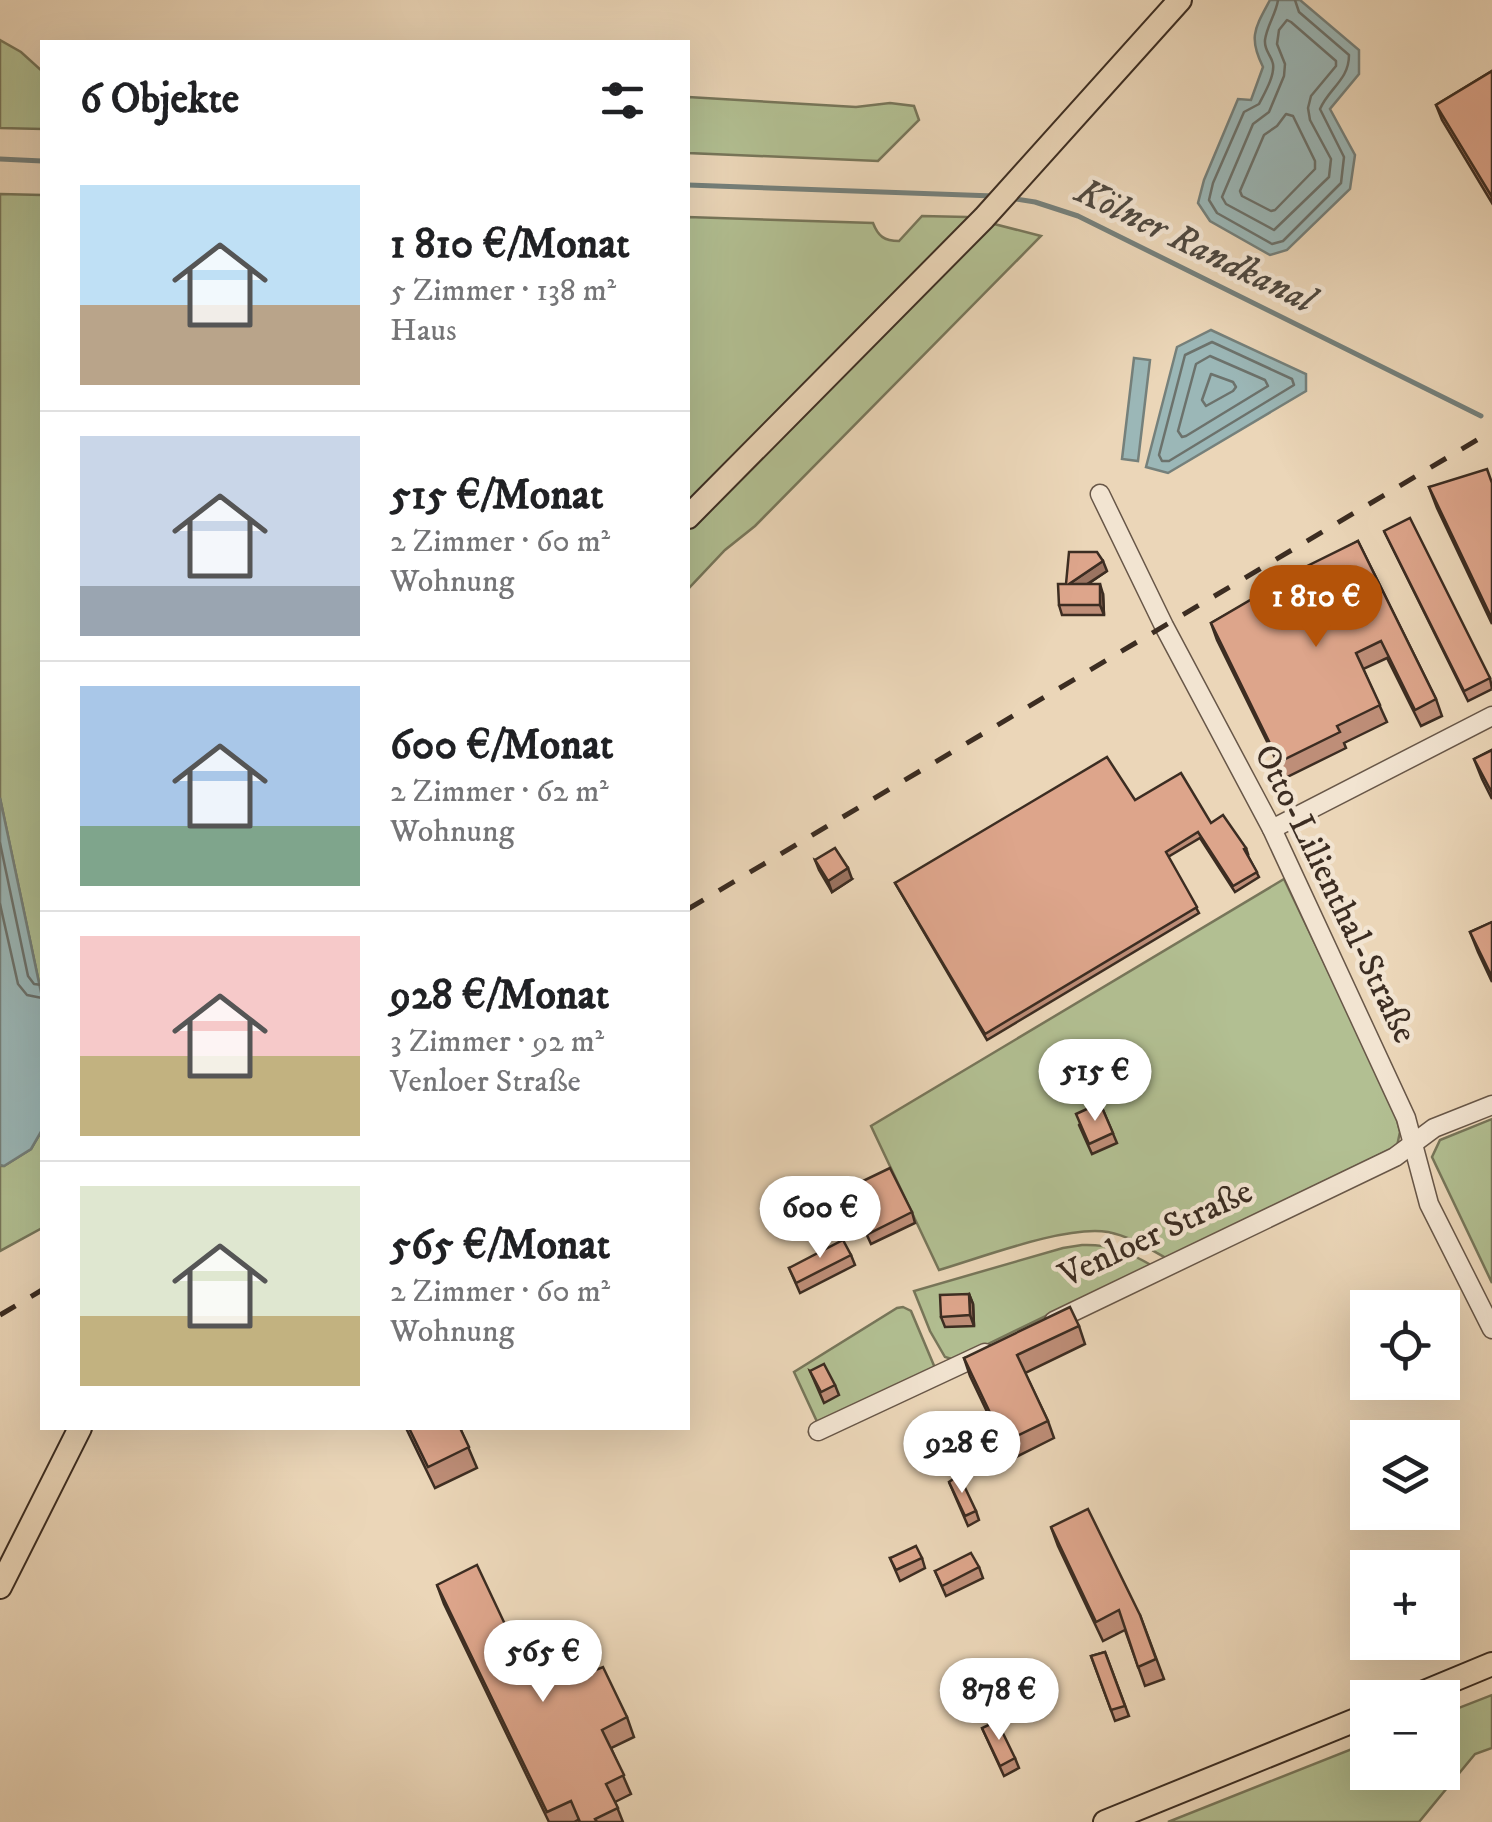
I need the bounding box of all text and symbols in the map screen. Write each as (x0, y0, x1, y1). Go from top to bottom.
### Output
icon: filters (595, 73, 650, 128)
text: 6 Objekte (80, 74, 239, 126)
water label: Kölner Randkanal (1066, 166, 1326, 326)
text: 1 810 €/Monat (390, 219, 630, 271)
icon: home (160, 225, 280, 345)
text: 5 Zimmer · 138 m² (390, 271, 616, 311)
text: Haus (390, 311, 457, 351)
text: 515 €/Monat (390, 470, 603, 522)
icon: home (160, 476, 280, 596)
text: 2 Zimmer · 60 m² (390, 522, 610, 562)
text: Wohnung (390, 562, 514, 602)
pin: 1 810 € (1224, 565, 1408, 650)
text: 1 810 € (1271, 577, 1361, 617)
text: 600 €/Monat (390, 720, 614, 772)
icon: home (160, 726, 280, 846)
street label: Otto-Lilienthal-Straße (1244, 737, 1426, 1051)
text: 2 Zimmer · 62 m² (390, 772, 609, 812)
text: Wohnung (390, 812, 514, 852)
text: 928 €/Monat (390, 970, 609, 1022)
icon: home (160, 976, 280, 1096)
text: 3 Zimmer · 92 m² (390, 1022, 604, 1062)
pin: 515 € (1025, 1039, 1165, 1124)
text: 515 € (1061, 1051, 1129, 1091)
text: Venloer Straße (390, 1062, 581, 1102)
street label: Venloer Straße (1051, 1170, 1260, 1298)
pin: 600 € (750, 1176, 890, 1261)
text: 600 € (782, 1188, 858, 1228)
text: 565 €/Monat (390, 1220, 610, 1272)
icon: home (160, 1226, 280, 1346)
text: 2 Zimmer · 60 m² (390, 1272, 610, 1312)
map controls (1350, 1290, 1460, 1790)
button: locate (1350, 1290, 1460, 1400)
text: Wohnung (390, 1312, 514, 1352)
pin: 928 € (892, 1411, 1032, 1496)
button: layers (1350, 1420, 1460, 1530)
text: 928 € (925, 1423, 999, 1463)
button: + (1350, 1550, 1460, 1660)
pin: 565 € (473, 1620, 613, 1705)
text: 565 € (506, 1632, 580, 1672)
pin: 878 € (929, 1658, 1069, 1743)
text: 878 € (962, 1670, 1036, 1710)
button: − (1350, 1680, 1460, 1790)

